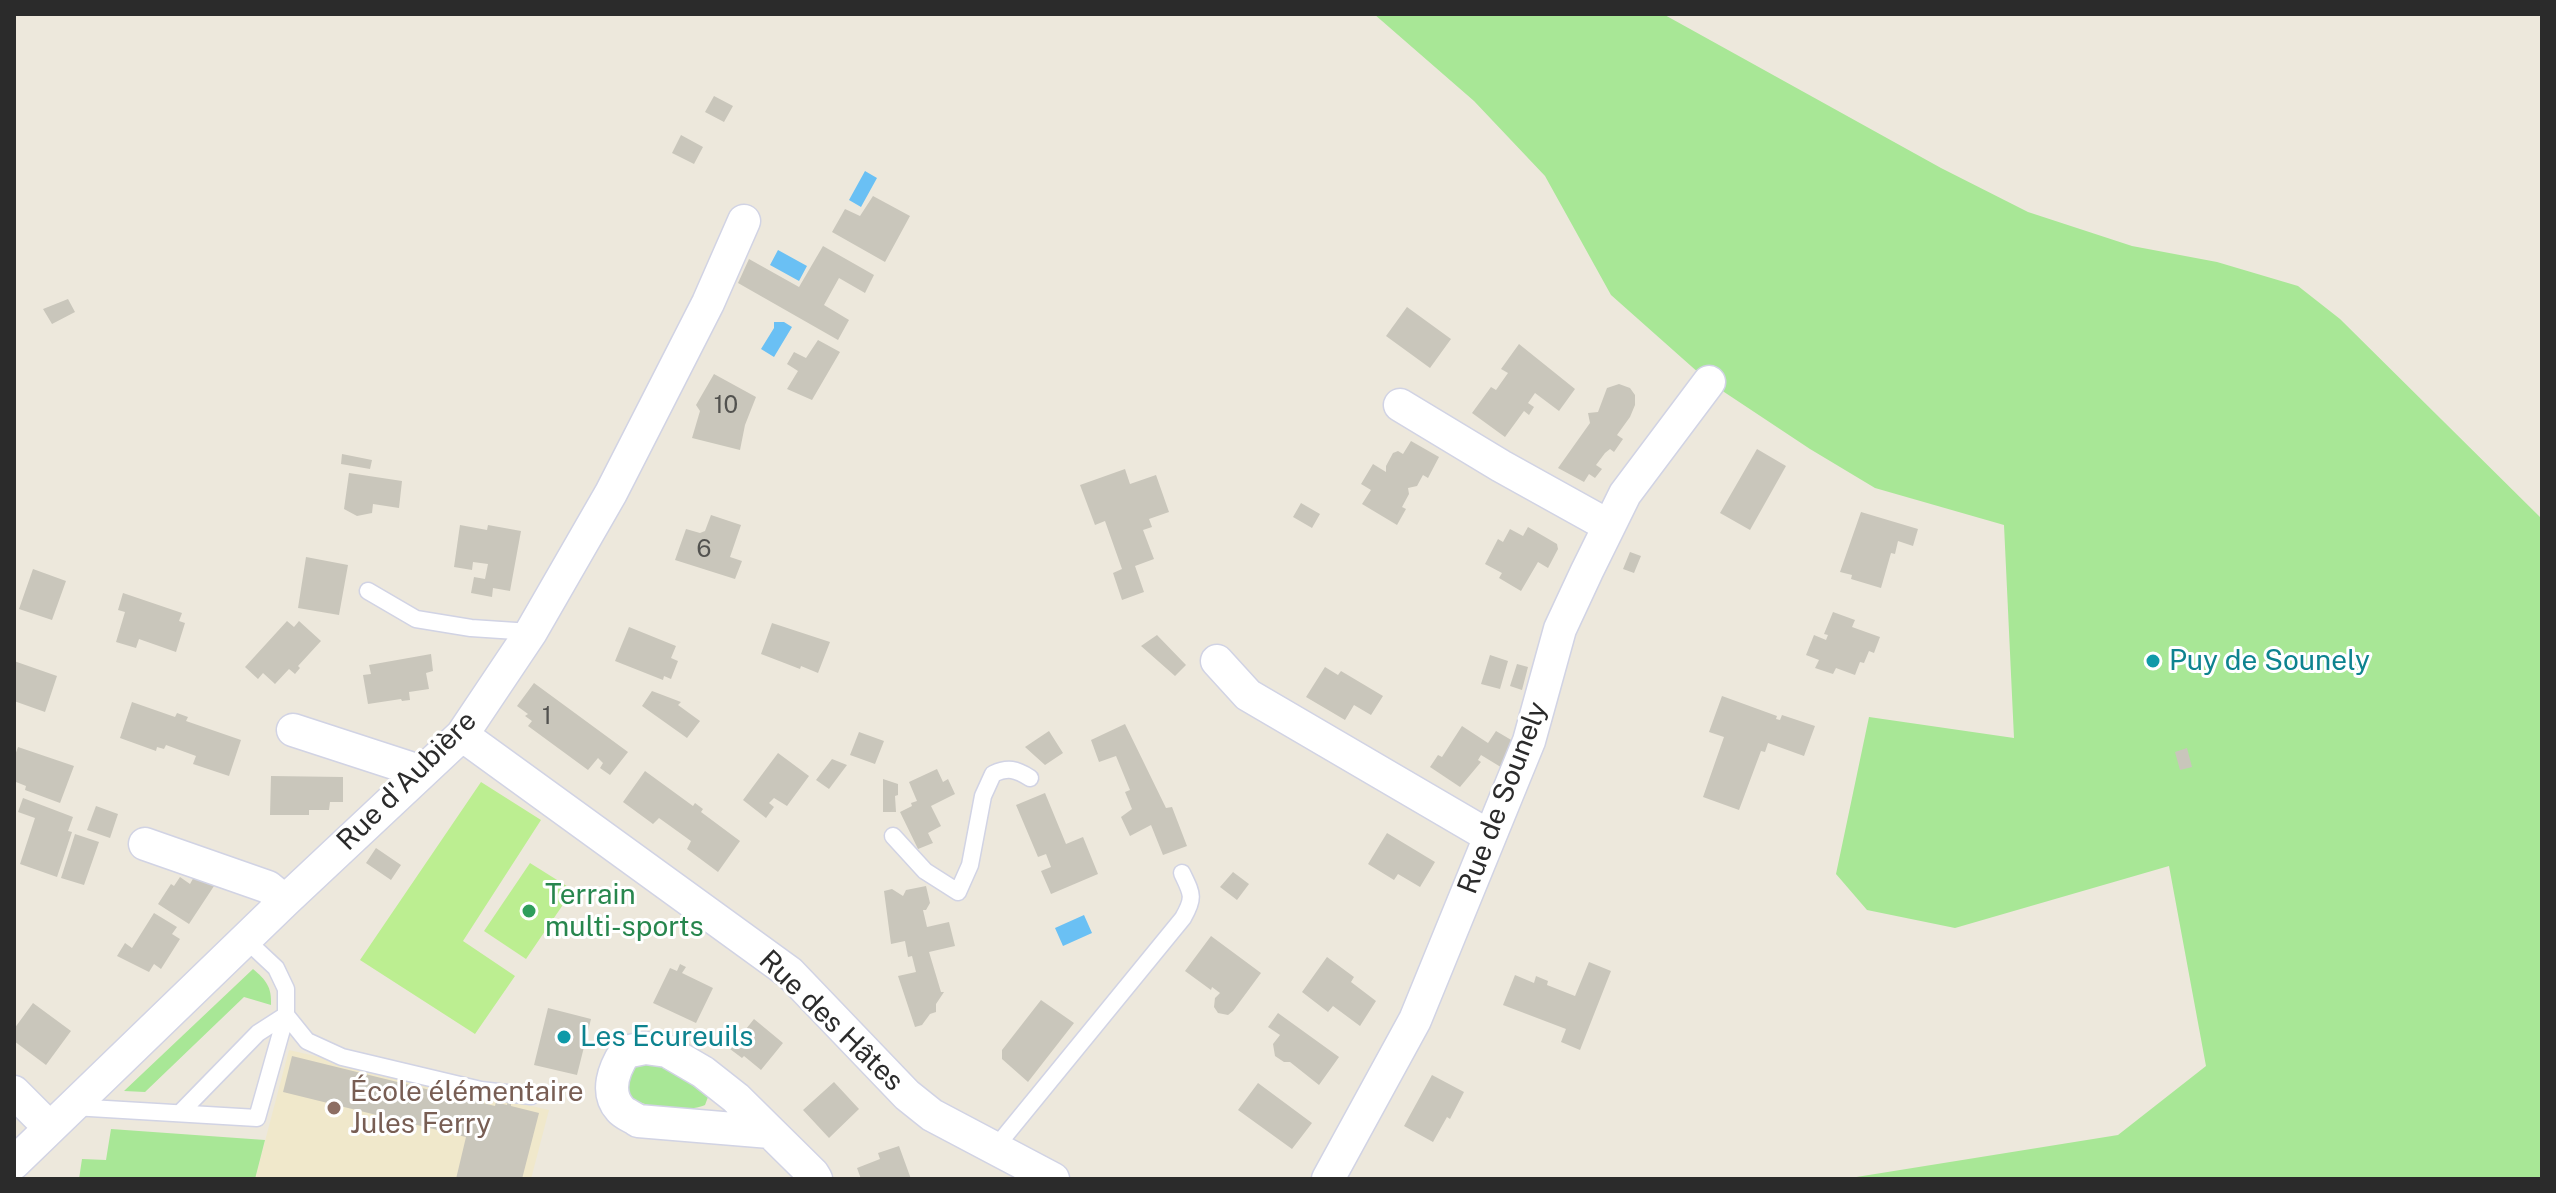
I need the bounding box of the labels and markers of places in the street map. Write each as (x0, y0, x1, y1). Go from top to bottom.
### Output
place label: Puy de Sounely (2169, 644, 2370, 678)
marker: Puy de Sounely (2144, 652, 2162, 670)
place label: Terrain multi-sports (545, 878, 704, 944)
marker: Terrain multi-sports (520, 902, 538, 920)
place label: Les Ecureuils (580, 1020, 753, 1054)
marker: Les Ecureuils (555, 1028, 573, 1046)
place label: École élémentaire Jules Ferry (350, 1075, 584, 1141)
marker: École élémentaire Jules Ferry (325, 1099, 343, 1117)

